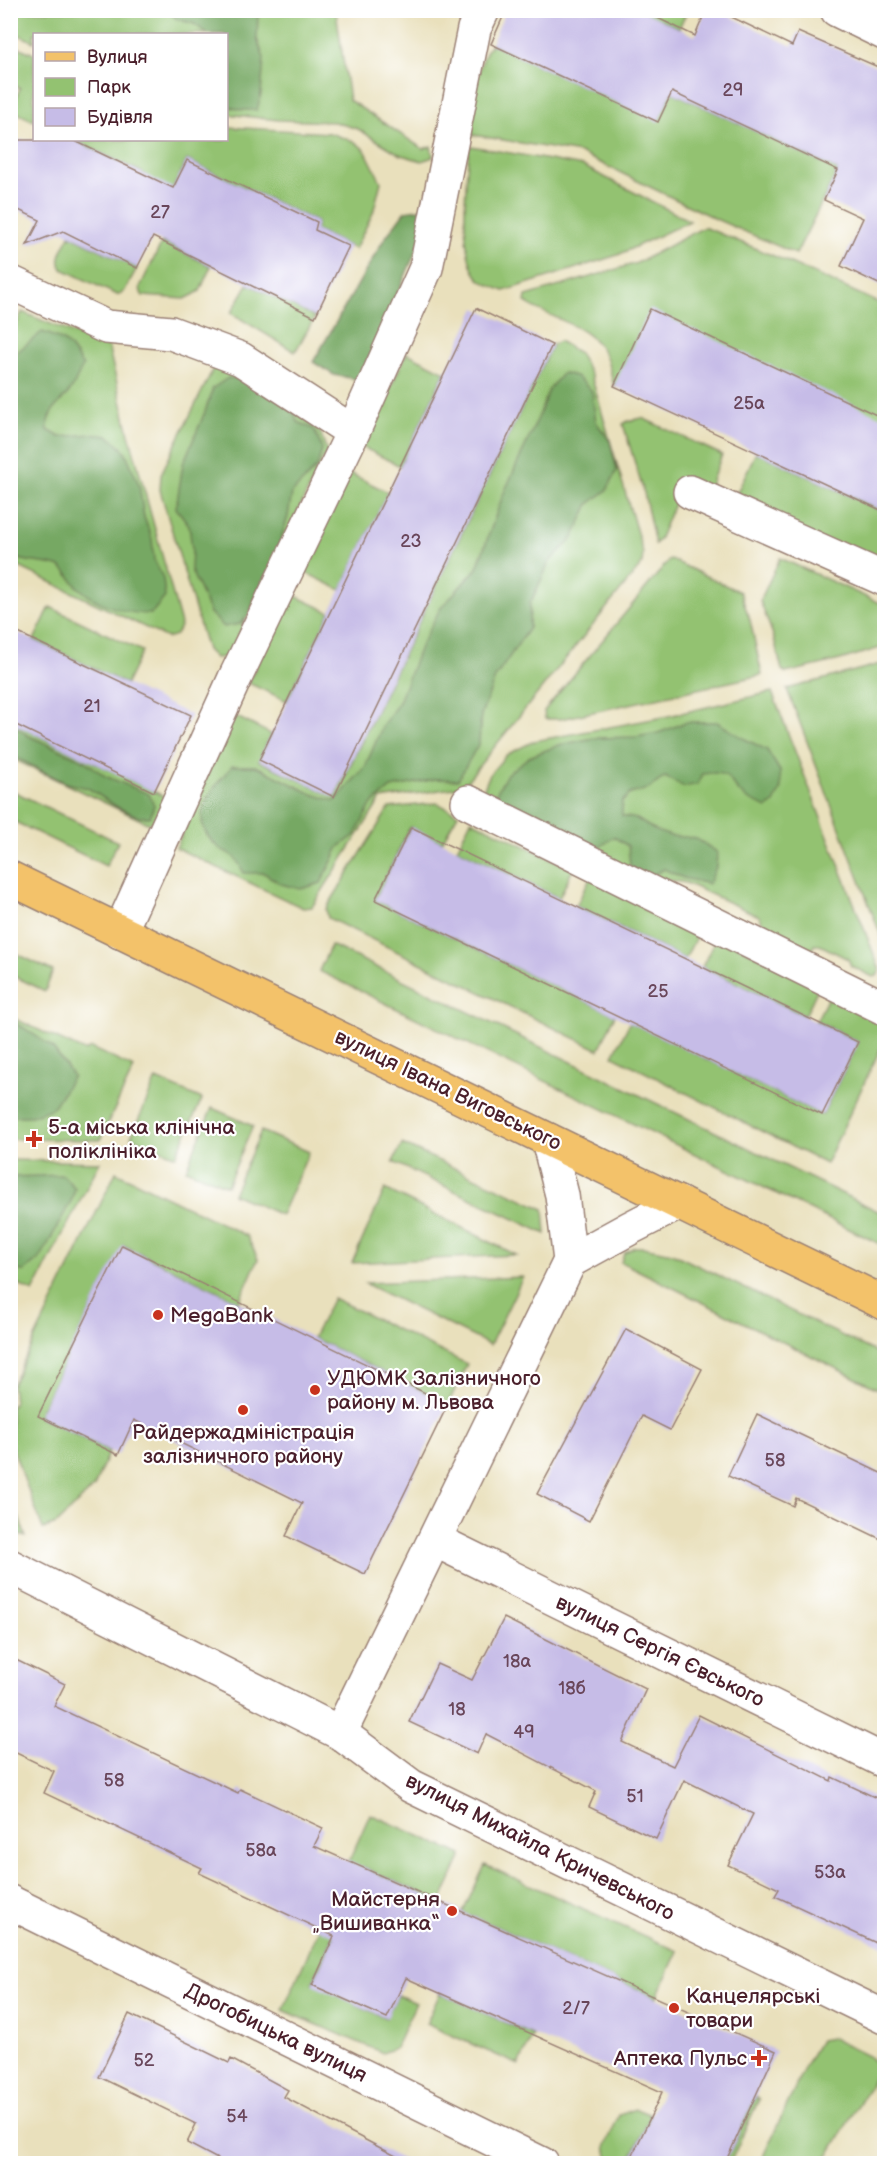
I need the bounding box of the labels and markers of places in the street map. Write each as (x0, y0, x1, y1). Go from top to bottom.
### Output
place label: 5-а міська клінічна поліклініка (48, 1115, 235, 1164)
marker: 5-а міська клінічна поліклініка (25, 1130, 43, 1148)
place label: MegaBank (170, 1303, 274, 1328)
marker: MegaBank (151, 1308, 165, 1322)
place label: УДЮМК Залізничного району м. Львова (327, 1366, 541, 1415)
marker: УДЮМК Залізничного району м. Львова (308, 1383, 322, 1397)
marker: Райдержадміністрація залізничного району (236, 1403, 250, 1417)
place label: Райдержадміністрація залізничного району (132, 1420, 354, 1469)
place label: Майстерня „Вишиванка“ (312, 1887, 440, 1936)
marker: Майстерня „Вишиванка“ (445, 1904, 459, 1918)
place label: Канцелярські товари (686, 1984, 820, 2033)
marker: Канцелярські товари (667, 2001, 681, 2015)
place label: Аптека Пульс (613, 2046, 747, 2071)
marker: Аптека Пульс (752, 2051, 766, 2065)

